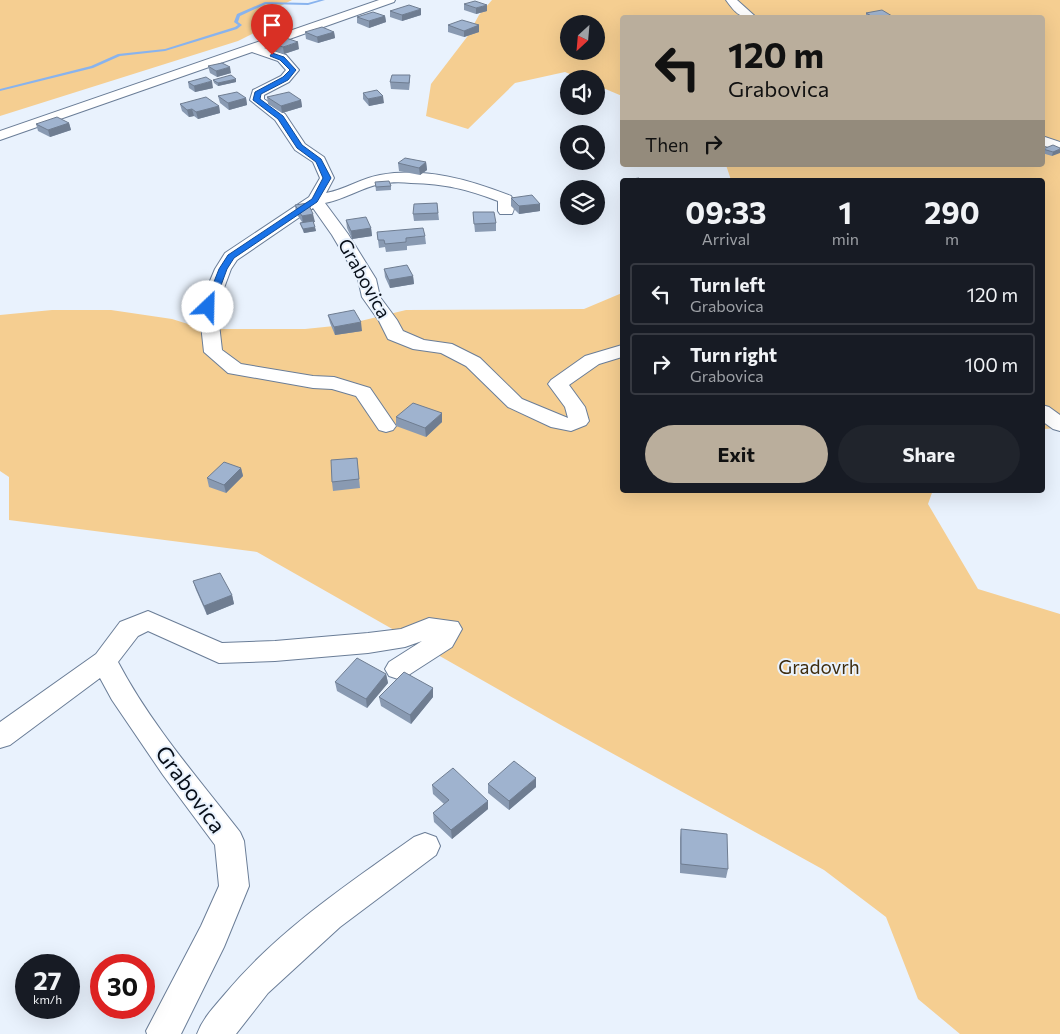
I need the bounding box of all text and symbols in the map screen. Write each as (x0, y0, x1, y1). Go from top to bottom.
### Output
pin (251, 4, 293, 55)
icon: arrive (258, 11, 286, 39)
north arrow (560, 15, 605, 60)
map controls (560, 15, 605, 225)
text: 120 m (728, 32, 824, 75)
icon: left (645, 35, 710, 100)
button: sound (560, 70, 605, 115)
text: Grabovica (728, 75, 829, 102)
button: search (560, 125, 605, 170)
icon: right (699, 130, 727, 158)
text: Then (645, 133, 689, 156)
button: layers (560, 180, 605, 225)
text: 09:33 (685, 193, 766, 230)
text: 1 (839, 193, 852, 230)
text: 290 (924, 193, 980, 230)
text: Arrival (702, 229, 750, 248)
text: min (832, 229, 859, 248)
text: m (945, 229, 959, 248)
street label: Grabovica (334, 234, 396, 322)
text: Turn left (690, 273, 765, 296)
position arrow (181, 280, 233, 332)
icon: left (647, 280, 675, 308)
text: 120 m (967, 283, 1018, 306)
text: Grabovica (690, 296, 764, 315)
text: Turn right (690, 343, 777, 366)
icon: right (647, 350, 675, 378)
text: 100 m (965, 353, 1018, 376)
text: Grabovica (690, 366, 764, 385)
button: Exit (645, 425, 828, 483)
button: Share (838, 425, 1020, 483)
park label: Gradovrh (778, 655, 860, 678)
street label: Grabovica (150, 740, 232, 838)
speed limit sign: 30 (90, 954, 155, 1019)
text: 27 (34, 965, 61, 995)
text: km/h (33, 992, 62, 1006)

